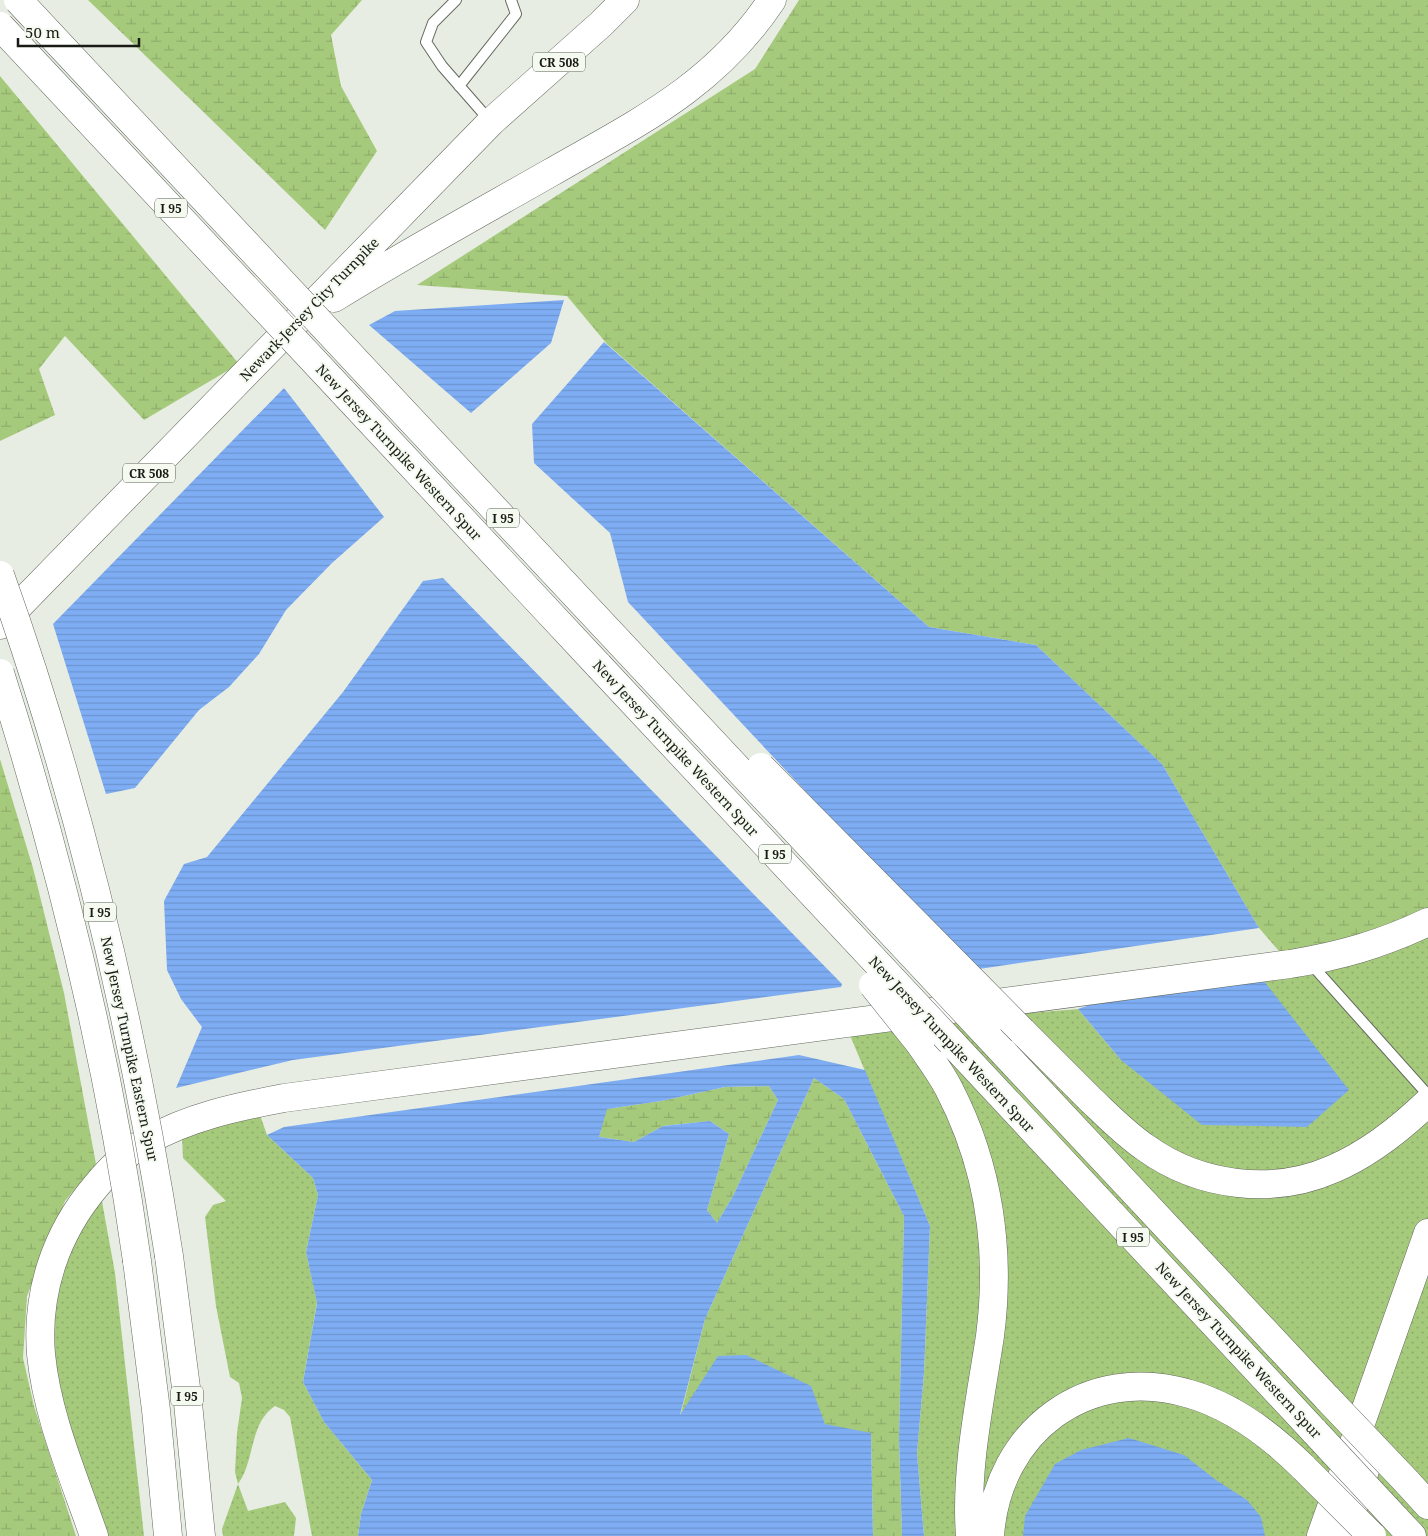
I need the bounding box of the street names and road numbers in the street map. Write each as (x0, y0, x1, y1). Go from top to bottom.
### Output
road number: CR 508 (533, 52, 585, 72)
road number: I 95 (155, 198, 187, 218)
street label: Newark-Jersey City Turnpike (235, 233, 383, 385)
street label: New Jersey Turnpike Western Spur (312, 360, 486, 545)
road number: CR 508 (123, 463, 175, 482)
road number: I 95 (487, 508, 519, 528)
street label: New Jersey Turnpike Western Spur (589, 656, 763, 841)
road number: I 95 (759, 844, 791, 864)
road number: I 95 (84, 902, 116, 922)
street label: New Jersey Turnpike Eastern Spur (97, 935, 163, 1164)
street label: New Jersey Turnpike Western Spur (865, 952, 1039, 1137)
road number: I 95 (1117, 1228, 1149, 1246)
street label: New Jersey Turnpike Western Spur (1152, 1258, 1326, 1443)
road number: I 95 (171, 1386, 203, 1405)

